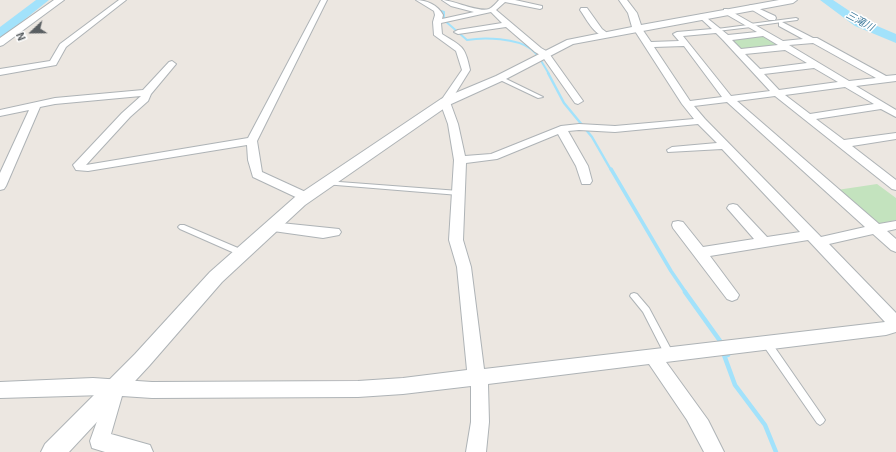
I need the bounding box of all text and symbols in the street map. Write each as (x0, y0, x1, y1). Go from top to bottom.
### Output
water label: 三滝川 (844, 8, 876, 34)
north arrow (12, 12, 52, 52)
text: N (13, 31, 28, 43)

